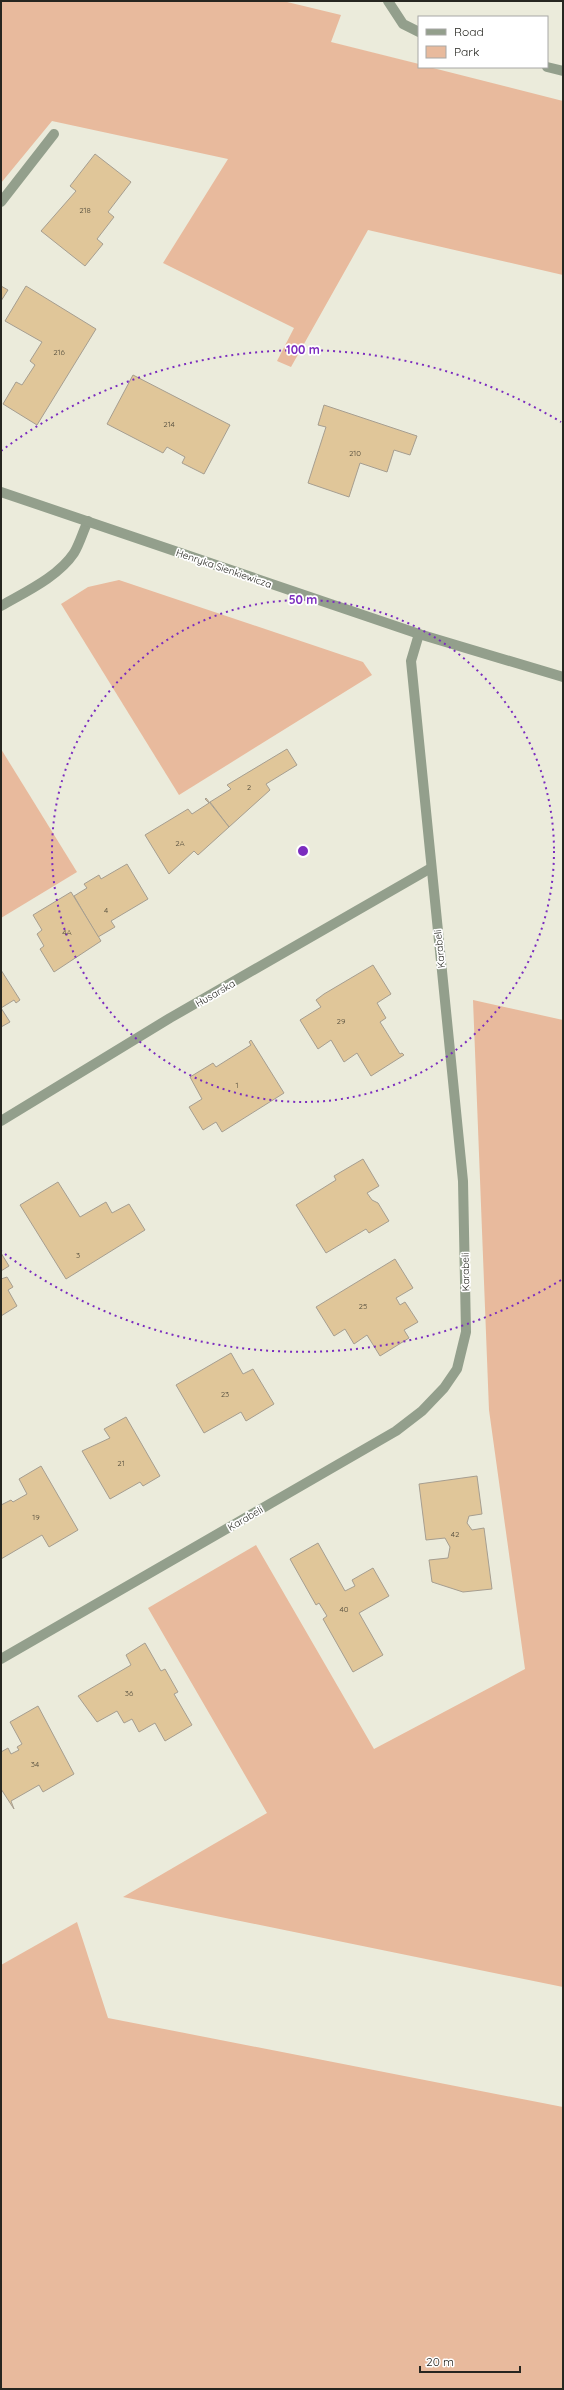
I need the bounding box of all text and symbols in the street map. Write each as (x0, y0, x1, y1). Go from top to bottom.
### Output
legend (418, 16, 548, 68)
text: Road (454, 24, 484, 39)
text: Park (454, 44, 479, 59)
house number: 218 (79, 205, 91, 215)
text: 100 m (286, 342, 320, 357)
house number: 216 (53, 347, 66, 357)
house number: 214 (163, 419, 175, 429)
house number: 210 (349, 448, 361, 458)
street label: Henryka Sienkiewicza (174, 546, 273, 591)
text: 50 m (289, 592, 317, 607)
house number: 2 (247, 782, 252, 792)
house number: 2A (175, 838, 185, 848)
centre of rings (296, 844, 310, 858)
house number: 4 (104, 905, 108, 915)
house number: 4A (62, 927, 72, 937)
street label: Karabeli (431, 929, 448, 969)
street label: Husarska (193, 977, 237, 1010)
house number: 29 (337, 1016, 346, 1026)
house number: 1 (236, 1080, 239, 1090)
house number: 3 (76, 1250, 80, 1260)
street label: Karabeli (459, 1253, 472, 1291)
house number: 25 (359, 1301, 367, 1311)
house number: 23 (221, 1389, 229, 1399)
house number: 21 (117, 1458, 125, 1468)
street label: Karabeli (225, 1503, 265, 1534)
house number: 19 (32, 1512, 40, 1522)
house number: 42 (451, 1529, 460, 1539)
house number: 40 (340, 1604, 349, 1614)
house number: 36 (125, 1688, 134, 1698)
house number: 34 (31, 1759, 39, 1769)
scale bar (420, 2348, 520, 2374)
text: 20 m (426, 2354, 454, 2369)

